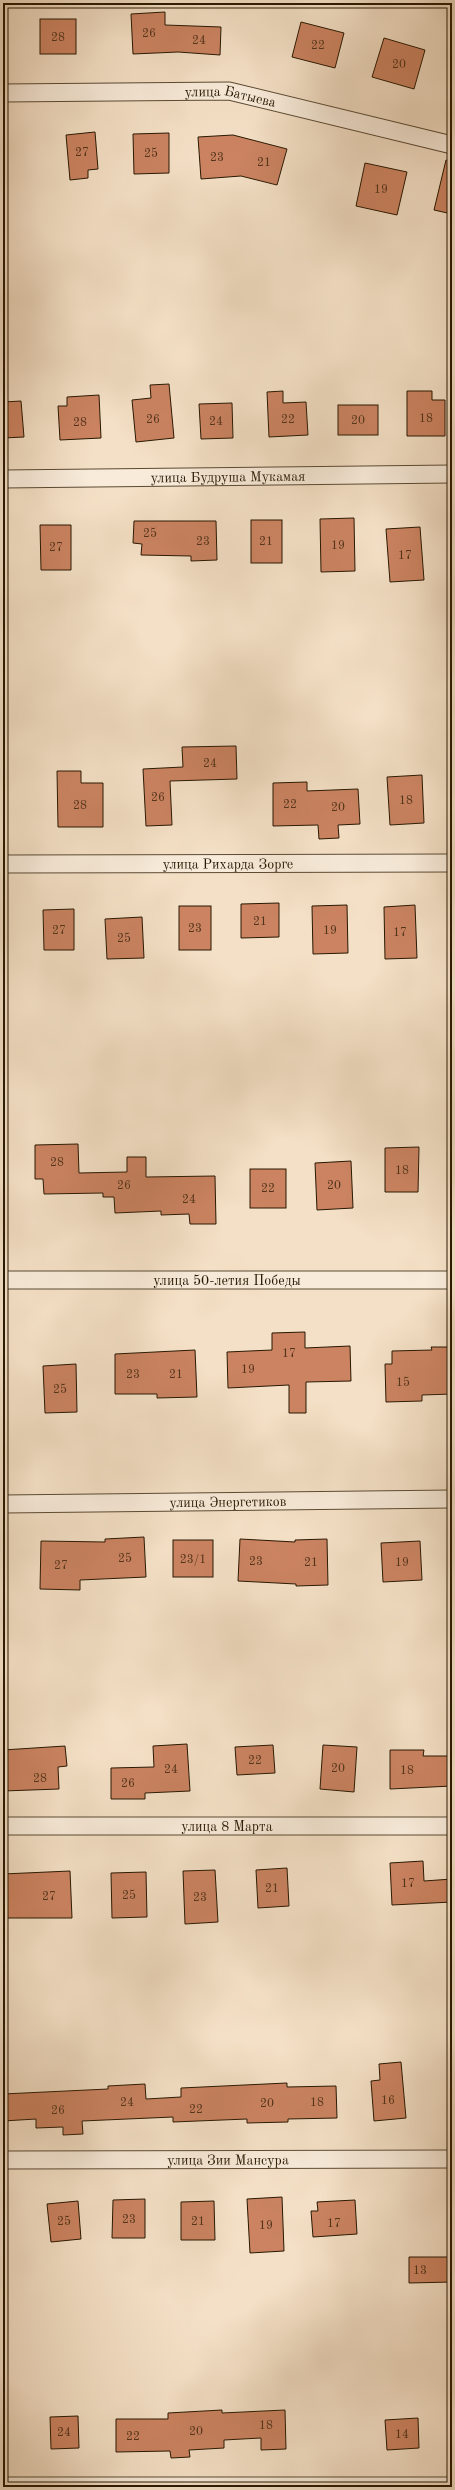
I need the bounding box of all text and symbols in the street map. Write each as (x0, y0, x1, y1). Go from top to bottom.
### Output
house number: 26 (142, 28, 156, 40)
house number: 28 (51, 32, 65, 44)
house number: 24 (192, 35, 206, 47)
house number: 22 (311, 40, 325, 52)
house number: 20 (392, 59, 406, 71)
street label: улица Батыева (185, 84, 277, 110)
house number: 27 (75, 147, 89, 159)
house number: 25 (144, 147, 158, 160)
house number: 23 (210, 152, 224, 164)
house number: 21 (257, 157, 271, 169)
house number: 19 (374, 184, 388, 196)
house number: 18 (419, 413, 433, 425)
house number: 26 (146, 414, 160, 426)
house number: 22 (281, 414, 295, 426)
house number: 20 (351, 415, 365, 427)
house number: 24 (209, 416, 223, 428)
house number: 28 (73, 417, 87, 429)
street label: улица Будруша Мукамая (151, 470, 305, 485)
house number: 25 (143, 527, 157, 540)
house number: 23 (196, 536, 210, 548)
house number: 21 (259, 536, 273, 548)
house number: 19 (331, 540, 345, 552)
house number: 27 (49, 542, 63, 554)
house number: 17 (398, 550, 412, 562)
house number: 24 (203, 758, 217, 770)
house number: 26 (151, 792, 165, 804)
house number: 18 (399, 795, 413, 807)
house number: 22 (283, 799, 297, 811)
house number: 28 (73, 800, 87, 812)
house number: 20 (331, 802, 345, 814)
street label: улица Рихарда Зорге (163, 857, 293, 872)
house number: 21 (253, 916, 267, 928)
house number: 23 (188, 923, 202, 935)
house number: 27 (52, 925, 66, 937)
house number: 19 (323, 925, 337, 937)
house number: 17 (393, 927, 407, 939)
house number: 25 (117, 932, 131, 945)
house number: 28 (50, 1157, 64, 1169)
house number: 18 (395, 1165, 409, 1177)
house number: 26 (117, 1180, 131, 1192)
house number: 20 (327, 1180, 341, 1192)
house number: 22 (261, 1183, 275, 1195)
house number: 24 (182, 1194, 196, 1206)
street label: улица 50-летия Победы (153, 1274, 301, 1288)
house number: 17 (282, 1348, 296, 1360)
house number: 19 (241, 1364, 255, 1376)
house number: 23 (126, 1369, 140, 1381)
house number: 21 (169, 1369, 183, 1381)
house number: 15 (396, 1376, 410, 1389)
house number: 25 (53, 1383, 67, 1396)
street label: улица Энергетиков (169, 1495, 287, 1510)
house number: 25 (118, 1552, 132, 1565)
house number: 23/1 (180, 1554, 206, 1566)
house number: 23 (249, 1556, 263, 1568)
house number: 21 (304, 1557, 318, 1569)
house number: 19 (395, 1557, 409, 1569)
house number: 27 (54, 1560, 68, 1572)
house number: 22 (248, 1755, 262, 1767)
house number: 20 (331, 1763, 345, 1775)
house number: 24 (164, 1764, 178, 1776)
house number: 18 (400, 1765, 414, 1777)
house number: 28 (33, 1773, 47, 1785)
house number: 26 (121, 1778, 135, 1790)
street label: улица 8 Марта (181, 1820, 273, 1834)
house number: 17 (401, 1878, 415, 1890)
house number: 21 (265, 1883, 279, 1895)
house number: 25 (122, 1889, 136, 1902)
house number: 27 (42, 1891, 56, 1903)
house number: 23 (193, 1892, 207, 1904)
house number: 16 (381, 2095, 395, 2107)
house number: 24 (120, 2097, 134, 2109)
house number: 18 (310, 2097, 324, 2109)
house number: 20 (260, 2098, 274, 2110)
house number: 22 (189, 2104, 203, 2116)
house number: 26 (51, 2105, 65, 2117)
street label: улица Зии Мансура (167, 2153, 289, 2168)
house number: 23 (122, 2214, 136, 2226)
house number: 25 (57, 2215, 71, 2228)
house number: 21 (191, 2216, 205, 2228)
house number: 17 (327, 2218, 341, 2230)
house number: 19 (259, 2220, 273, 2232)
house number: 13 (413, 2265, 427, 2277)
house number: 18 (259, 2420, 273, 2432)
house number: 20 (189, 2426, 203, 2438)
house number: 24 (57, 2427, 71, 2439)
house number: 14 (395, 2429, 409, 2441)
house number: 22 (126, 2431, 140, 2443)

